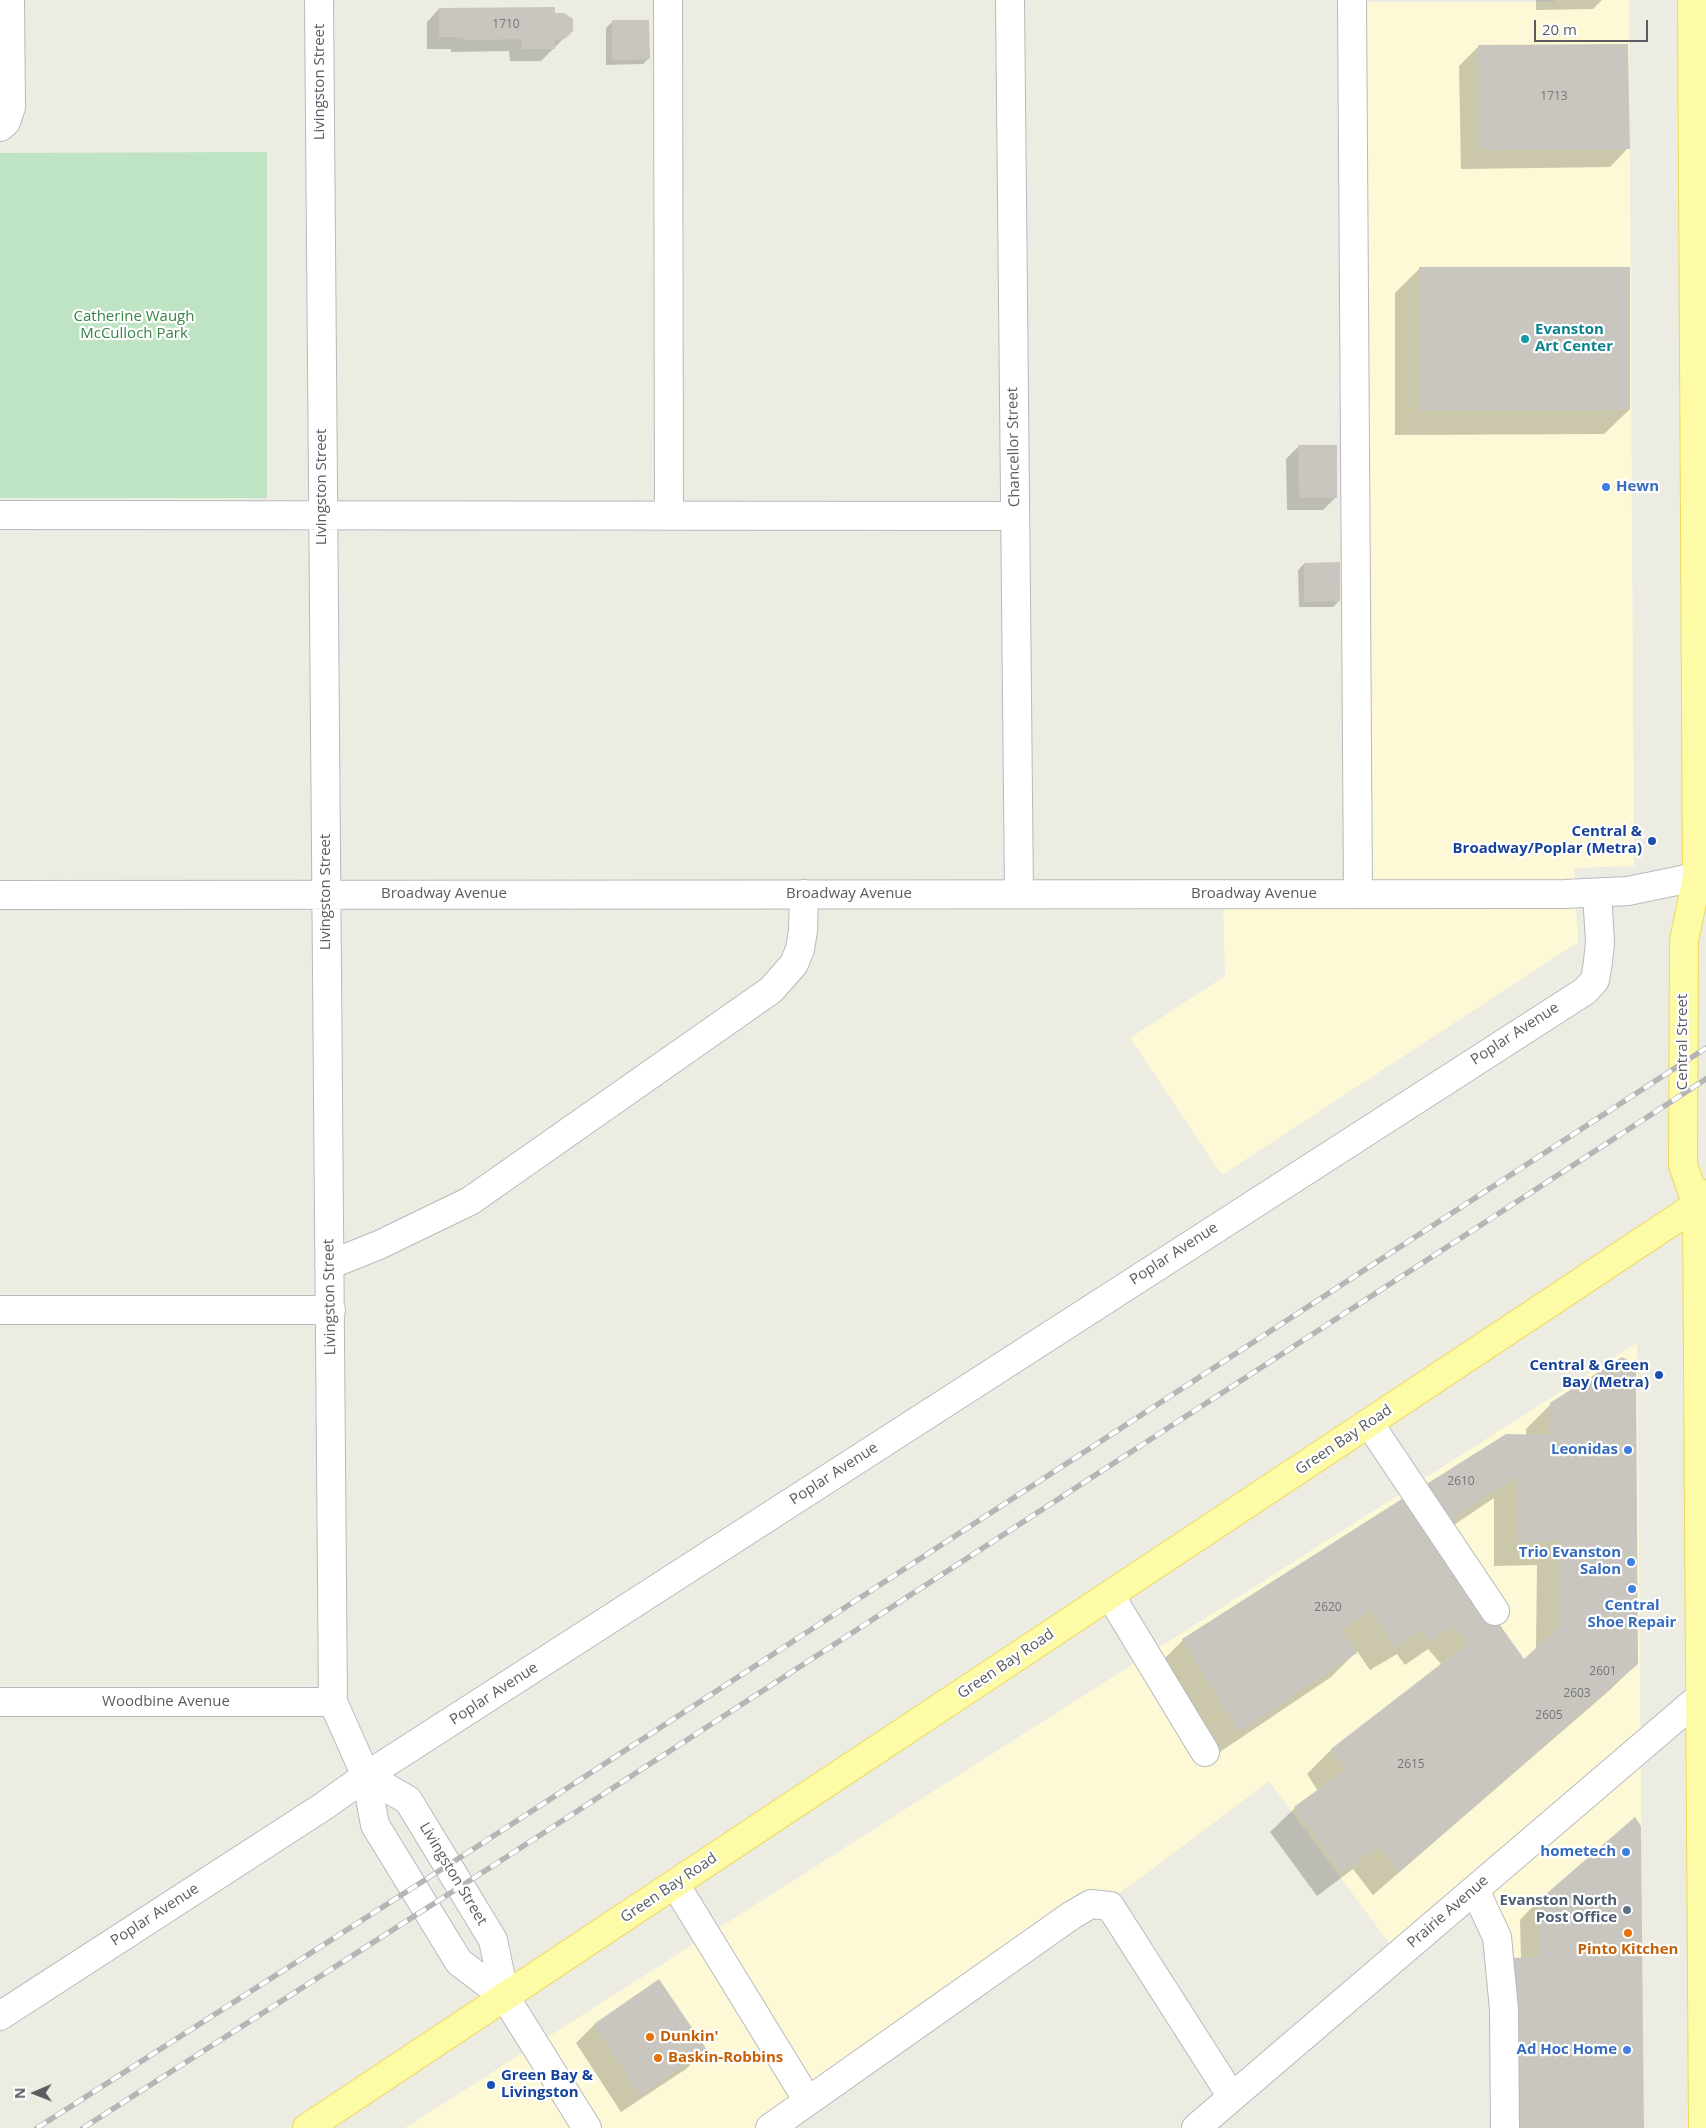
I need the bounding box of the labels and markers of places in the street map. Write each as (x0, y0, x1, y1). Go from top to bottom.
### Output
place label: Evanston Art Center (1535, 321, 1613, 356)
marker: Evanston Art Center (1519, 333, 1531, 345)
place label: Hewn (1616, 478, 1659, 496)
marker: Hewn (1600, 481, 1612, 493)
place label: Central & Broadway/Poplar (Metra) (1453, 823, 1642, 858)
marker: Central & Broadway/Poplar (Metra) (1646, 835, 1658, 847)
place label: Central & Green Bay (Metra) (1529, 1357, 1649, 1392)
marker: Central & Green Bay (Metra) (1653, 1369, 1665, 1381)
place label: Leonidas (1551, 1441, 1618, 1459)
marker: Leonidas (1622, 1444, 1634, 1456)
place label: Trio Evanston Salon (1519, 1544, 1621, 1579)
marker: Trio Evanston Salon (1625, 1556, 1637, 1568)
marker: Central Shoe Repair (1626, 1583, 1638, 1595)
place label: Central Shoe Repair (1588, 1597, 1676, 1632)
place label: hometech (1540, 1843, 1616, 1861)
marker: hometech (1620, 1846, 1632, 1858)
place label: Evanston North Post Office (1499, 1892, 1617, 1927)
marker: Evanston North Post Office (1621, 1904, 1633, 1916)
marker: Pinto Kitchen (1622, 1927, 1634, 1939)
place label: Pinto Kitchen (1578, 1941, 1678, 1959)
place label: Dunkin' (660, 2028, 719, 2046)
marker: Dunkin' (644, 2031, 656, 2043)
place label: Ad Hoc Home (1517, 2041, 1617, 2059)
marker: Ad Hoc Home (1621, 2044, 1633, 2056)
place label: Baskin-Robbins (668, 2049, 783, 2067)
marker: Baskin-Robbins (652, 2052, 664, 2064)
place label: Green Bay & Livingston (501, 2067, 593, 2102)
marker: Green Bay & Livingston (485, 2079, 497, 2091)

